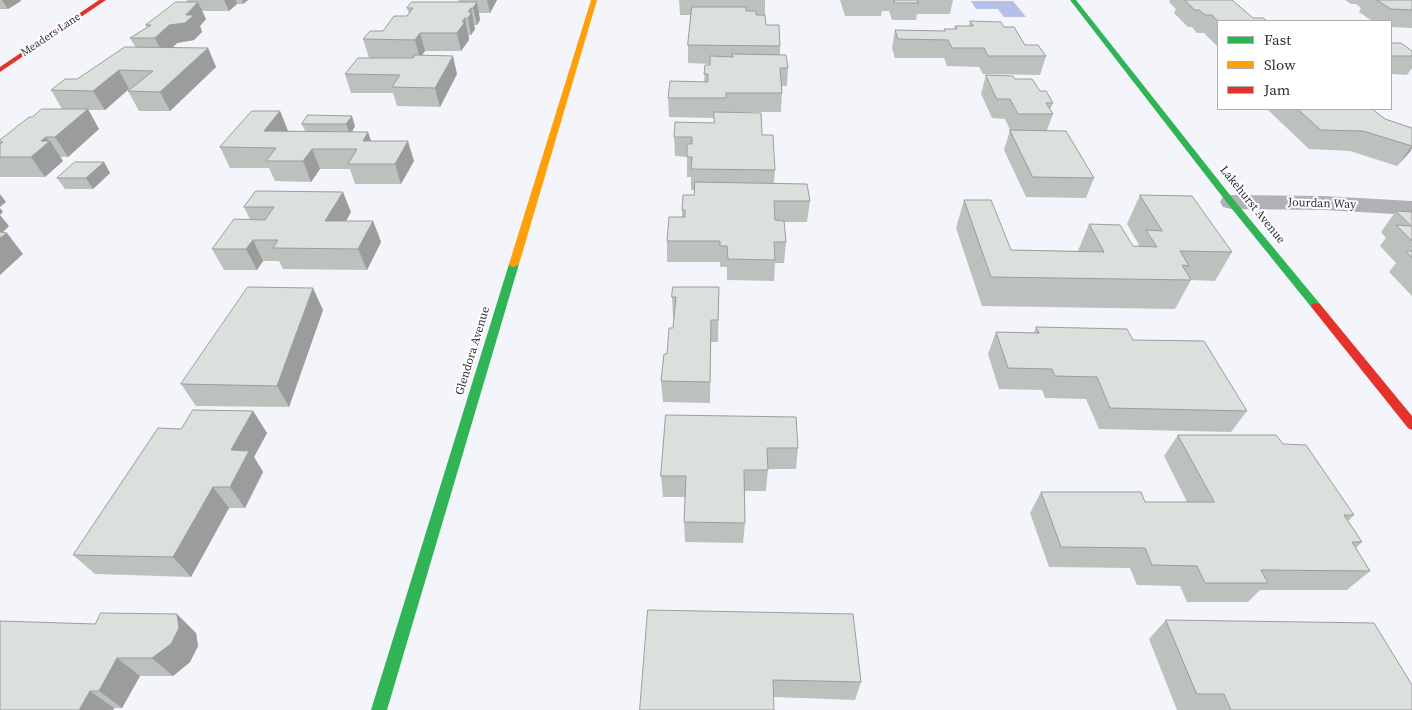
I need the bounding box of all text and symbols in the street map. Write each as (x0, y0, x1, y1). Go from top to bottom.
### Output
street label: Meaders Lane (19, 10, 83, 60)
legend (1217, 20, 1392, 110)
text: Fast (1264, 29, 1291, 50)
text: Slow (1264, 54, 1296, 75)
text: Jam (1264, 79, 1290, 100)
street label: Lakehurst Avenue (1216, 163, 1288, 247)
street label: Jourdan Way (1288, 196, 1356, 212)
street label: Glendora Avenue (453, 305, 493, 397)

